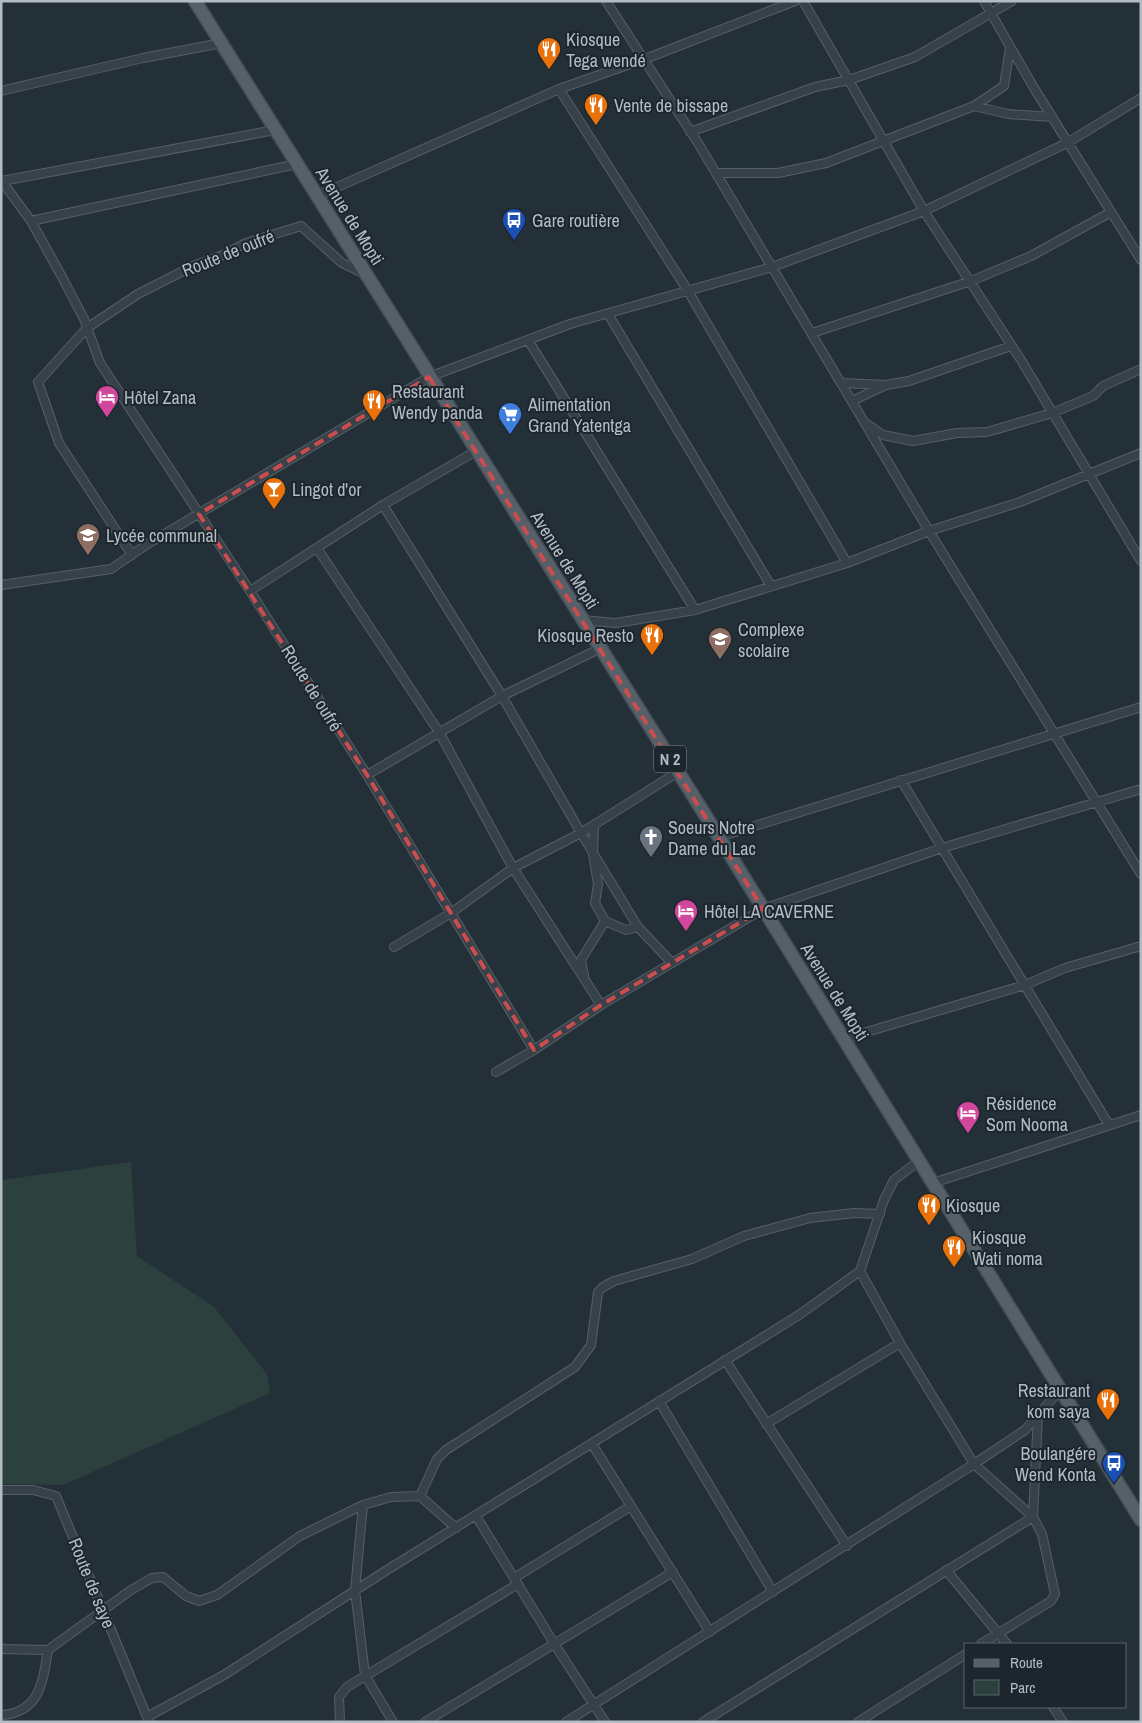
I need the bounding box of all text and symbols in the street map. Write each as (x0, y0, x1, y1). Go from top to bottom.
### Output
place label: Kiosque Tega wendé (566, 27, 646, 73)
restaurant icon: Kiosque Tega wendé (536, 36, 562, 70)
restaurant icon: Vente de bissape (583, 92, 609, 126)
place label: Vente de bissape (614, 93, 728, 118)
street label: Avenue de Mopti (309, 161, 390, 270)
bus stop icon: Gare routière (501, 207, 527, 241)
place label: Gare routière (532, 208, 620, 233)
street label: Route de oufré (178, 223, 278, 283)
place label: Restaurant Wendy panda (392, 379, 483, 425)
hotel icon: Hôtel Zana (94, 384, 120, 418)
place label: Hôtel Zana (124, 385, 196, 410)
restaurant icon: Restaurant Wendy panda (361, 388, 387, 422)
place label: Alimentation Grand Yatentga (527, 392, 631, 438)
supermarket icon: Alimentation Grand Yatentga (497, 401, 523, 435)
bar icon: Lingot d'or (261, 476, 287, 510)
place label: Lingot d'or (292, 477, 361, 502)
street label: Avenue de Mopti (524, 505, 605, 614)
school or university icon: Lycée communal (75, 522, 101, 556)
place label: Lycée communal (106, 523, 217, 548)
place label: Complexe scolaire (738, 617, 804, 663)
restaurant icon: Kiosque Resto (639, 622, 665, 656)
place label: Kiosque Resto (537, 623, 634, 648)
school or university icon: Complexe scolaire (707, 626, 733, 660)
street label: Route de oufré (276, 640, 348, 736)
road number: N 2 (654, 746, 686, 772)
place label: Soeurs Notre Dame du Lac (668, 815, 756, 861)
church icon: Soeurs Notre Dame du Lac (638, 824, 664, 858)
hotel icon: Hôtel LA CAVERNE (673, 898, 699, 932)
place label: Hôtel LA CAVERNE (704, 899, 834, 924)
street label: Avenue de Mopti (794, 937, 875, 1046)
place label: Résidence Som Nooma (986, 1091, 1068, 1137)
hotel icon: Résidence Som Nooma (955, 1100, 981, 1134)
restaurant icon: Kiosque (916, 1192, 942, 1226)
place label: Kiosque (946, 1193, 1000, 1218)
place label: Kiosque Wati noma (972, 1225, 1043, 1271)
restaurant icon: Kiosque Wati noma (941, 1234, 967, 1268)
place label: Restaurant kom saya (1018, 1378, 1090, 1424)
restaurant icon: Restaurant kom saya (1095, 1387, 1121, 1421)
place label: Boulangére Wend Konta (1015, 1441, 1096, 1487)
bus stop icon: Boulangére Wend Konta (1101, 1450, 1127, 1484)
street label: Route de saye (63, 1534, 121, 1632)
legend (964, 1643, 1127, 1708)
text: Route (1010, 1652, 1043, 1673)
text: Parc (1010, 1677, 1035, 1698)

